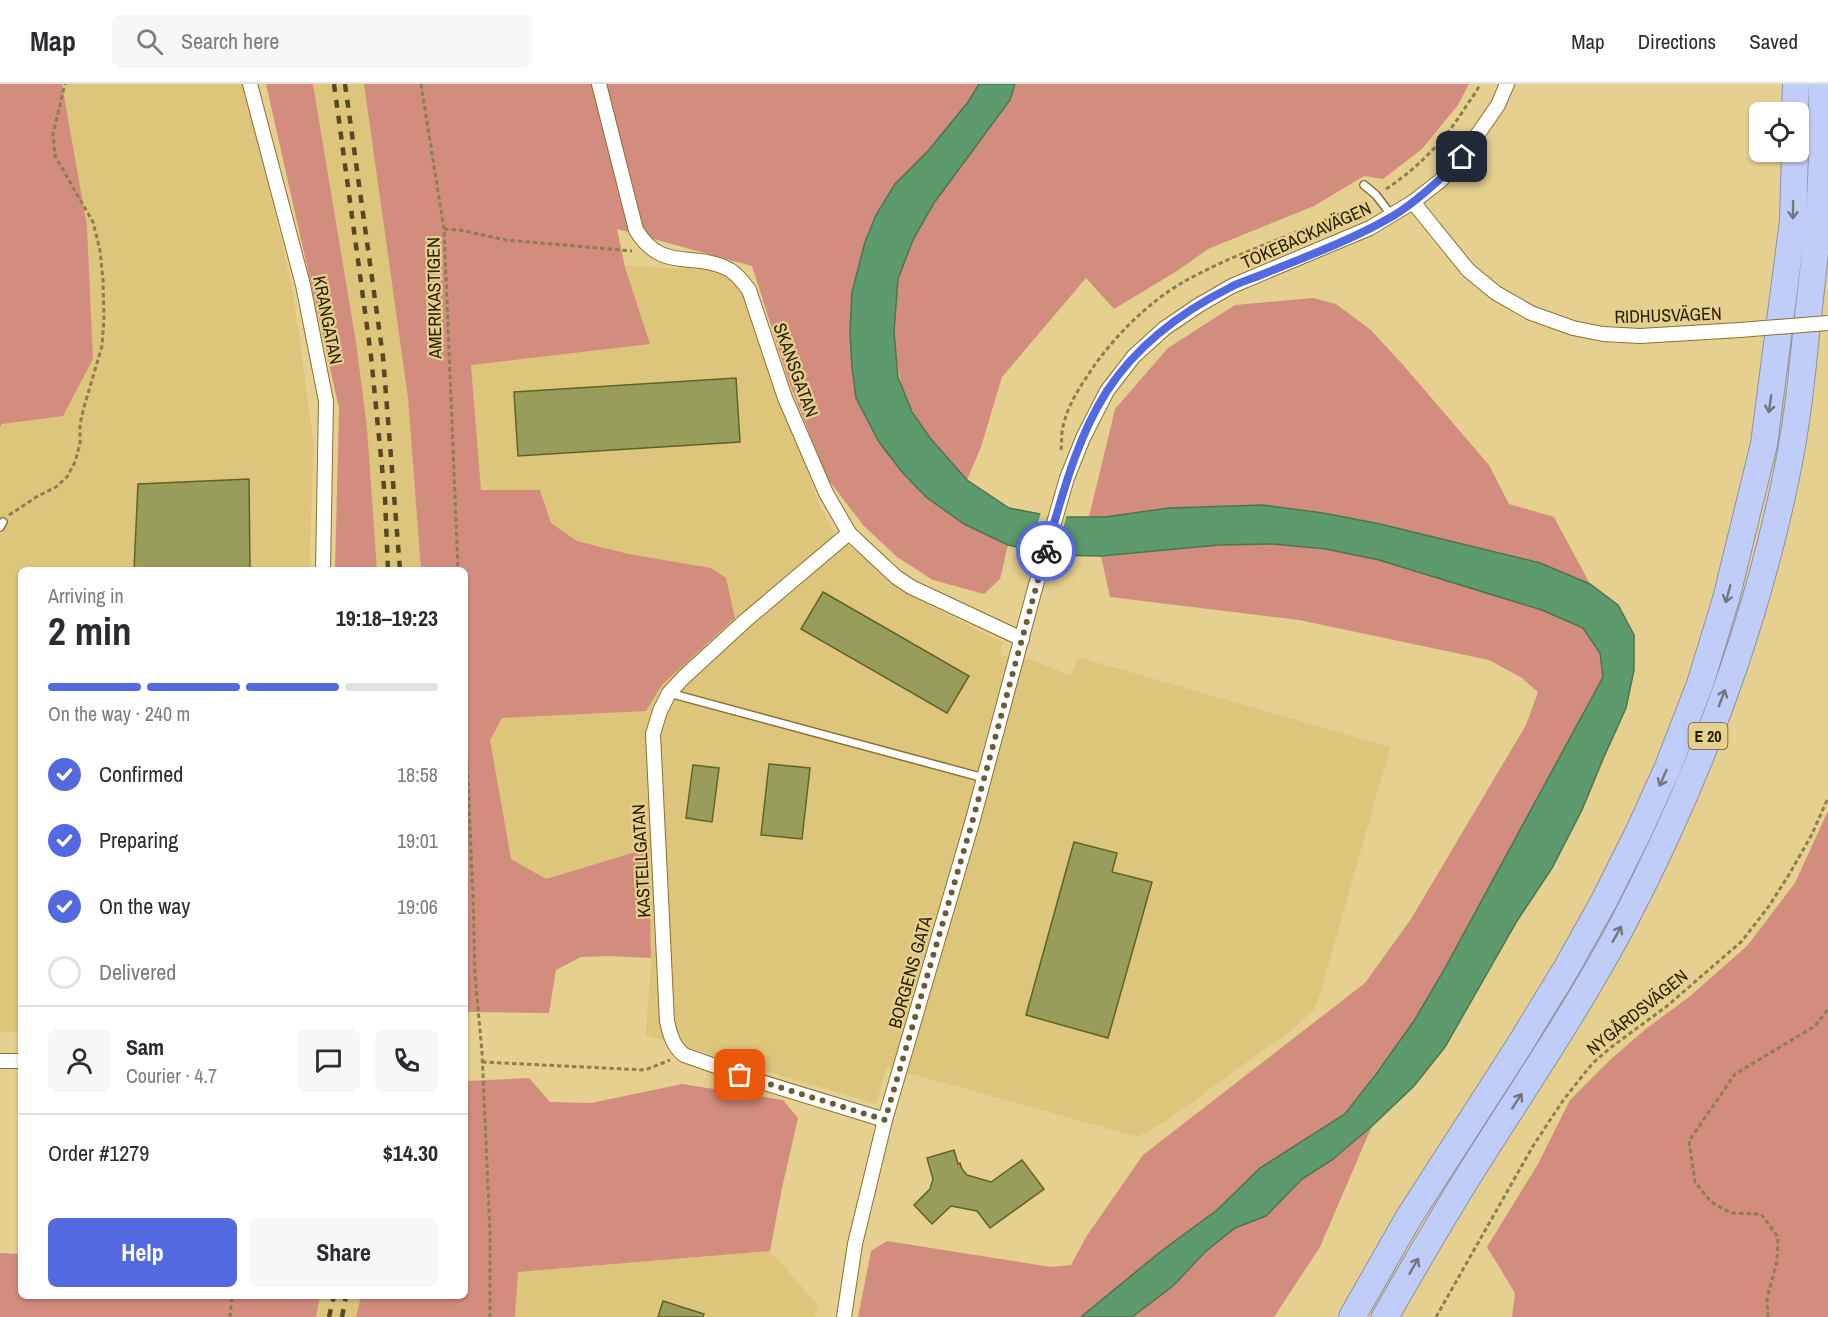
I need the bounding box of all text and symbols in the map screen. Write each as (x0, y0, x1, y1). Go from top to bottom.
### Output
search box (112, 14, 532, 68)
text: Map (30, 22, 76, 60)
icon: search (133, 25, 166, 58)
text: Search here (181, 26, 279, 56)
text: Map (1571, 27, 1605, 56)
text: Directions (1638, 27, 1716, 56)
text: Saved (1749, 27, 1798, 56)
map controls (1749, 102, 1809, 162)
button: locate (1749, 102, 1809, 162)
pin (1436, 131, 1487, 182)
icon: home (1445, 140, 1478, 173)
street label: TOKEBACKAVÄGEN (1237, 195, 1375, 275)
one-way arrow (1787, 199, 1799, 219)
street label: AMERIKASTIGEN (420, 237, 448, 360)
street label: KRANGATAN (307, 274, 349, 366)
street label: RIDHUSVÄGEN (1614, 301, 1722, 329)
street label: SKANSGATAN (767, 319, 825, 421)
one-way arrow (1765, 393, 1776, 413)
courier (1016, 521, 1076, 581)
icon: bike (1030, 535, 1063, 568)
text: Arriving in (48, 582, 124, 609)
one-way arrow (1721, 584, 1733, 603)
text: 19:18–19:23 (336, 603, 438, 633)
text: 2 min (48, 605, 132, 657)
one-way arrow (1718, 690, 1729, 708)
text: On the way · 240 m (48, 700, 190, 727)
road number: E 20 (1688, 723, 1728, 749)
icon: check (48, 758, 81, 791)
text: Confirmed (99, 759, 183, 789)
text: 18:58 (397, 761, 438, 788)
one-way arrow (1657, 768, 1668, 786)
street label: KASTELLGATAN (626, 804, 656, 918)
icon: check (48, 824, 81, 857)
text: Preparing (99, 825, 178, 855)
text: 19:01 (397, 827, 438, 854)
icon: check (48, 890, 81, 923)
text: On the way (99, 891, 190, 921)
text: 19:06 (397, 893, 438, 920)
street label: BORGENS GATA (882, 913, 938, 1031)
one-way arrow (1611, 926, 1623, 943)
text: Delivered (99, 957, 176, 987)
street label: NYGÅRDSVÄGEN (1581, 963, 1693, 1061)
button: person (48, 1029, 111, 1092)
button: chat (297, 1029, 360, 1092)
button: phone (375, 1029, 438, 1092)
text: Sam (126, 1032, 164, 1062)
pin (714, 1049, 765, 1100)
icon: bag (723, 1058, 756, 1091)
text: Courier · 4.7 (126, 1062, 217, 1089)
one-way arrow (1510, 1092, 1523, 1109)
text: Order #1279 (48, 1138, 149, 1168)
text: $14.30 (383, 1138, 438, 1168)
button: Help (48, 1218, 237, 1287)
button: Share (249, 1218, 438, 1287)
one-way arrow (1408, 1258, 1420, 1275)

